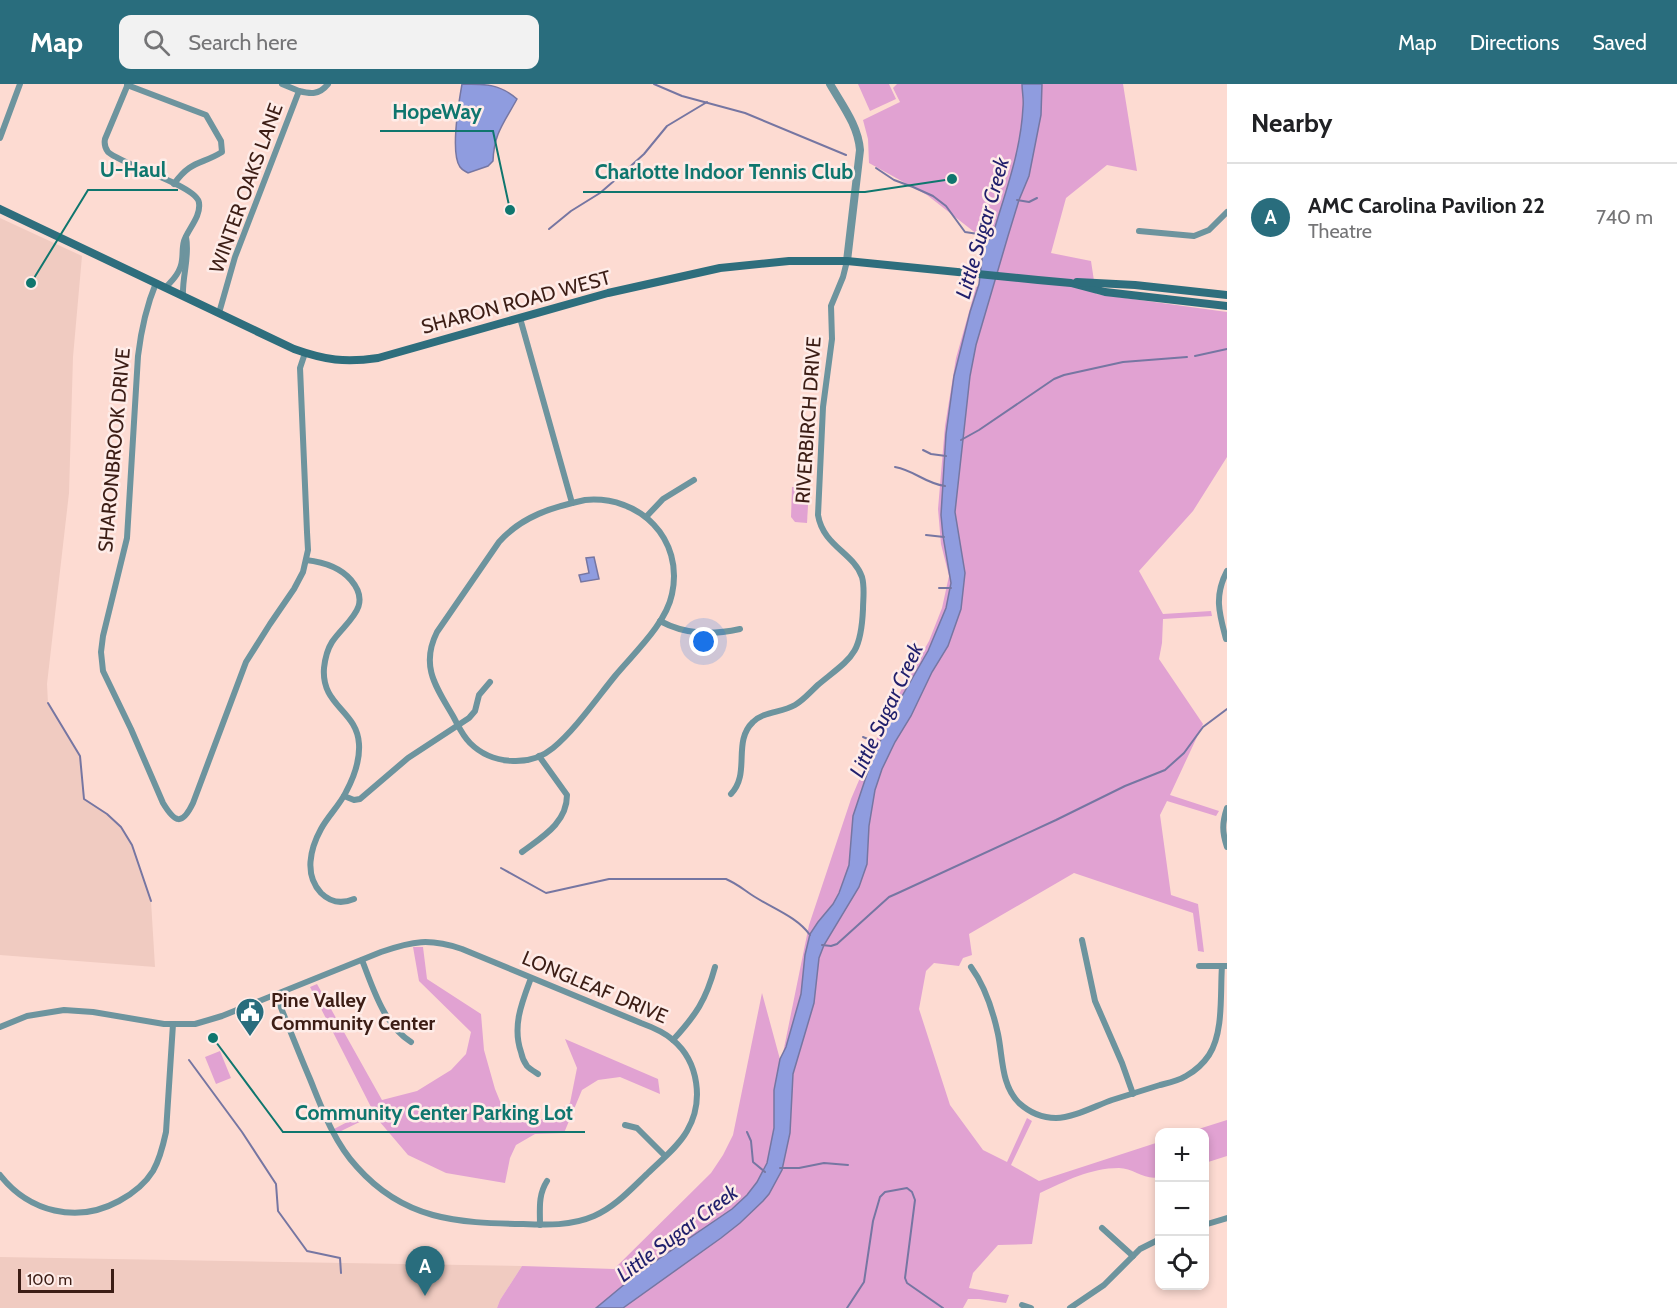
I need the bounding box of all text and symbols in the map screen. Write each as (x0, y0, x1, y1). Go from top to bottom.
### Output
search box (119, 15, 539, 69)
text: Map (30, 25, 83, 59)
icon: search (140, 26, 173, 59)
text: Search here (188, 29, 297, 56)
text: Map (1398, 30, 1437, 55)
text: Directions (1470, 30, 1559, 55)
text: Saved (1592, 30, 1647, 55)
callout: HopeWay (380, 92, 493, 131)
text: HopeWay (392, 99, 483, 124)
street label: WINTER OAKS LANE (204, 100, 288, 276)
text: Nearby (1251, 107, 1332, 139)
callout: U-Haul (88, 151, 178, 190)
callout: Charlotte Indoor Tennis Club (583, 153, 865, 192)
water label: Little Sugar Creek (950, 154, 1014, 301)
text: U-Haul (100, 157, 167, 182)
text: Charlotte Indoor Tennis Club (595, 159, 853, 184)
text: AMC Carolina Pavilion 22 (1308, 192, 1545, 219)
text: A (1264, 205, 1277, 229)
text: 740 m (1596, 205, 1653, 229)
text: Theatre (1308, 219, 1372, 243)
street label: SHARON ROAD WEST (419, 265, 614, 339)
street label: RIVERBIRCH DRIVE (790, 336, 826, 504)
street label: SHARONBROOK DRIVE (93, 347, 135, 553)
your location (689, 627, 718, 656)
water label: Little Sugar Creek (844, 638, 928, 781)
street label: LONGLEAF DRIVE (519, 946, 671, 1028)
place label: Pine Valley Community Center (271, 988, 435, 1035)
public building icon: Pine Valley Community Center (234, 996, 266, 1038)
callout: Community Center Parking Lot (283, 1093, 585, 1132)
text: Community Center Parking Lot (295, 1100, 573, 1125)
map controls (1155, 1128, 1209, 1290)
button: + (1155, 1128, 1209, 1182)
water label: Little Sugar Creek (611, 1179, 743, 1287)
button: − (1155, 1182, 1209, 1236)
button: locate (1155, 1236, 1209, 1290)
pin: A (406, 1246, 444, 1296)
scale bar (18, 1266, 114, 1294)
text: 100 m (27, 1270, 72, 1289)

